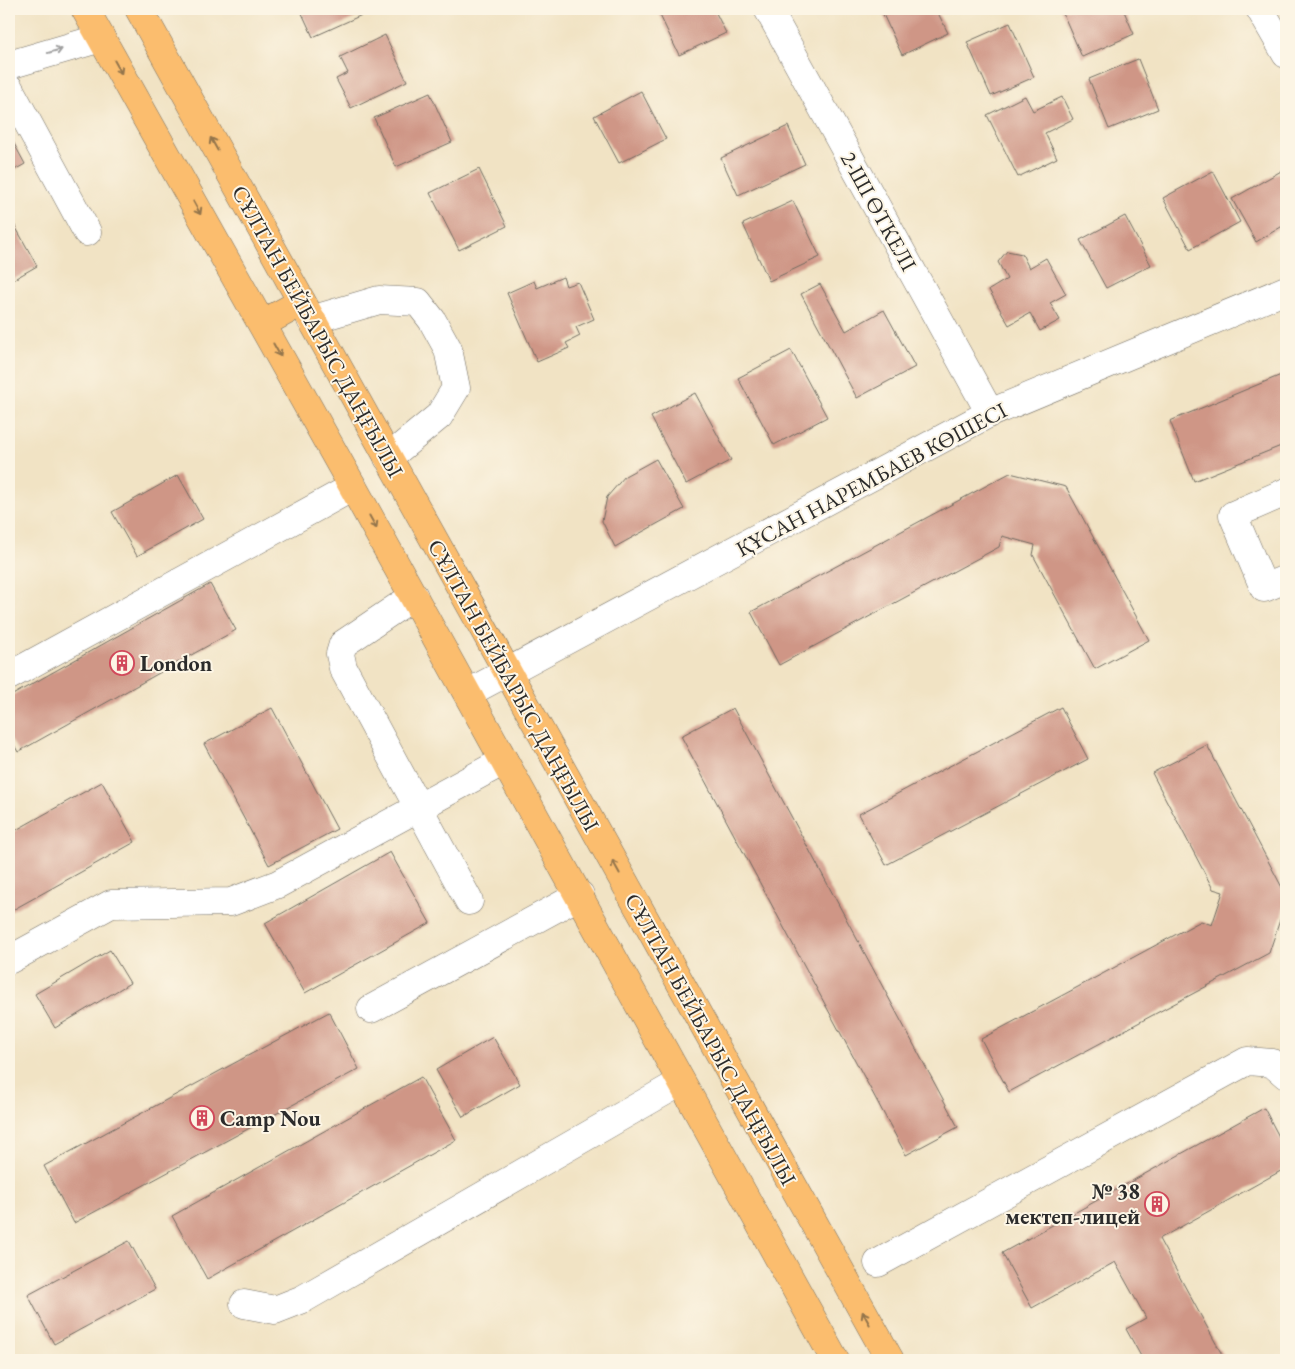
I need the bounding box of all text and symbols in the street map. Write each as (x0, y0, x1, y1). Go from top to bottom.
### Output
one-way arrow (47, 46, 63, 56)
one-way arrow (113, 59, 123, 73)
one-way arrow (209, 137, 218, 152)
street label: 2-ШІ ӨТКЕЛІ (834, 146, 924, 277)
street label: СҰЛТАН БЕЙБАРЫС ДАҢҒЫЛЫ (225, 180, 410, 482)
one-way arrow (192, 201, 202, 216)
one-way arrow (272, 342, 282, 357)
street label: ҚҰСАН НАРЕМБАЕВ КӨШЕСІ (731, 395, 1012, 563)
one-way arrow (368, 515, 378, 530)
street label: СҰЛТАН БЕЙБАРЫС ДАҢҒЫЛЫ (421, 534, 606, 836)
place label: London (140, 649, 213, 678)
building icon: London (109, 650, 135, 676)
one-way arrow (611, 860, 620, 875)
street label: СҰЛТАН БЕЙБАРЫС ДАҢҒЫЛЫ (618, 888, 803, 1190)
place label: Camp Nou (220, 1104, 321, 1133)
building icon: Camp Nou (189, 1105, 215, 1131)
place label: № 38 мектеп-лицей (1005, 1177, 1140, 1231)
building icon: № 38 мектеп-лицей (1144, 1191, 1170, 1217)
one-way arrow (861, 1310, 871, 1325)

